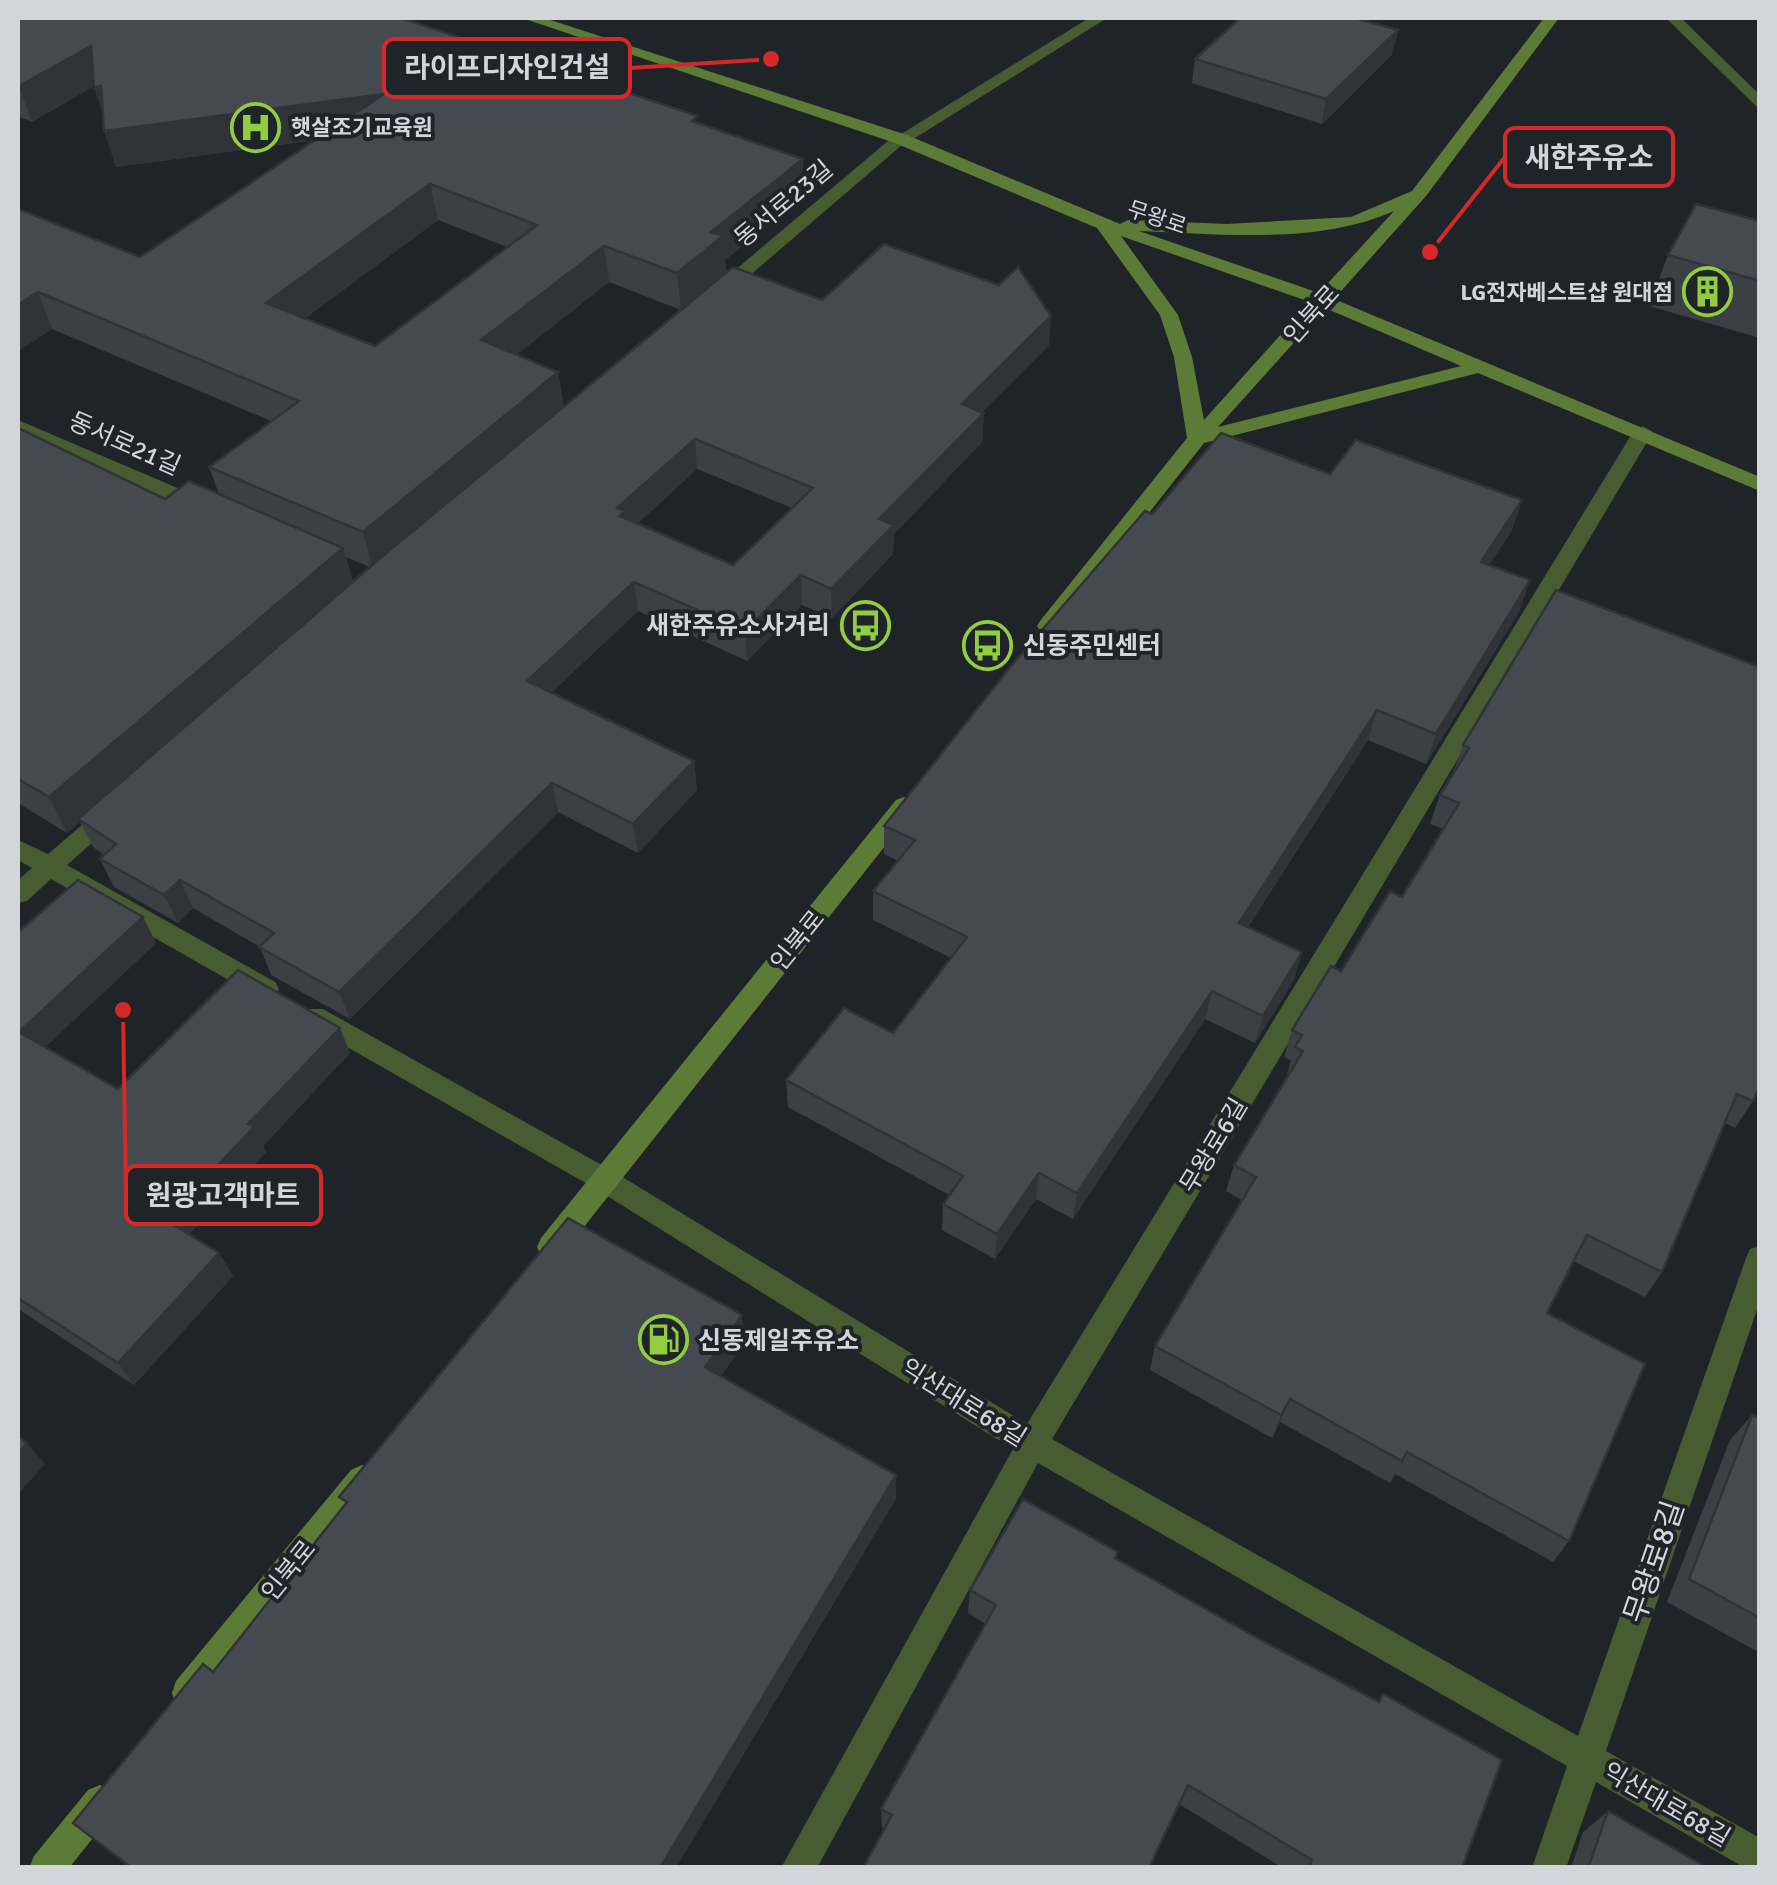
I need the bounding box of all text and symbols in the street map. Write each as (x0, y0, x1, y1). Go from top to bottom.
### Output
callout: 라이프디자인건설 (384, 39, 630, 97)
text: 라이프디자인건설 (404, 51, 610, 85)
hospital icon: 햇살조기교육원 (230, 101, 282, 153)
place label: 햇살조기교육원 (291, 114, 433, 141)
callout: 새한주유소 (1505, 128, 1673, 186)
text: 새한주유소 (1525, 141, 1653, 175)
street label: 동서로23길 (728, 153, 839, 254)
street label: 무왕로 (1124, 195, 1190, 240)
building icon: LG전자베스트샵 원대점 (1682, 266, 1734, 318)
street label: 인북로 (1277, 278, 1346, 350)
place label: LG전자베스트샵 원대점 (1460, 279, 1673, 306)
street label: 동서로21길 (64, 405, 185, 482)
bus stop icon: 새한주유소사거리 (839, 599, 891, 651)
place label: 새한주유소사거리 (646, 610, 830, 641)
bus stop icon: 신동주민센터 (962, 619, 1014, 671)
place label: 신동주민센터 (1023, 630, 1161, 661)
street label: 인북로 (764, 904, 831, 977)
street label: 무왕로6길 (1173, 1092, 1254, 1198)
callout: 원광고객마트 (126, 1166, 321, 1224)
text: 원광고객마트 (146, 1179, 300, 1213)
fuel station icon: 신동제일주유소 (637, 1314, 689, 1366)
place label: 신동제일주유소 (698, 1325, 859, 1356)
street label: 익산대로68길 (895, 1352, 1032, 1453)
street label: 무왕로8길 (1616, 1496, 1693, 1628)
street label: 인북로 (255, 1534, 322, 1607)
street label: 익산대로68길 (1598, 1756, 1736, 1853)

